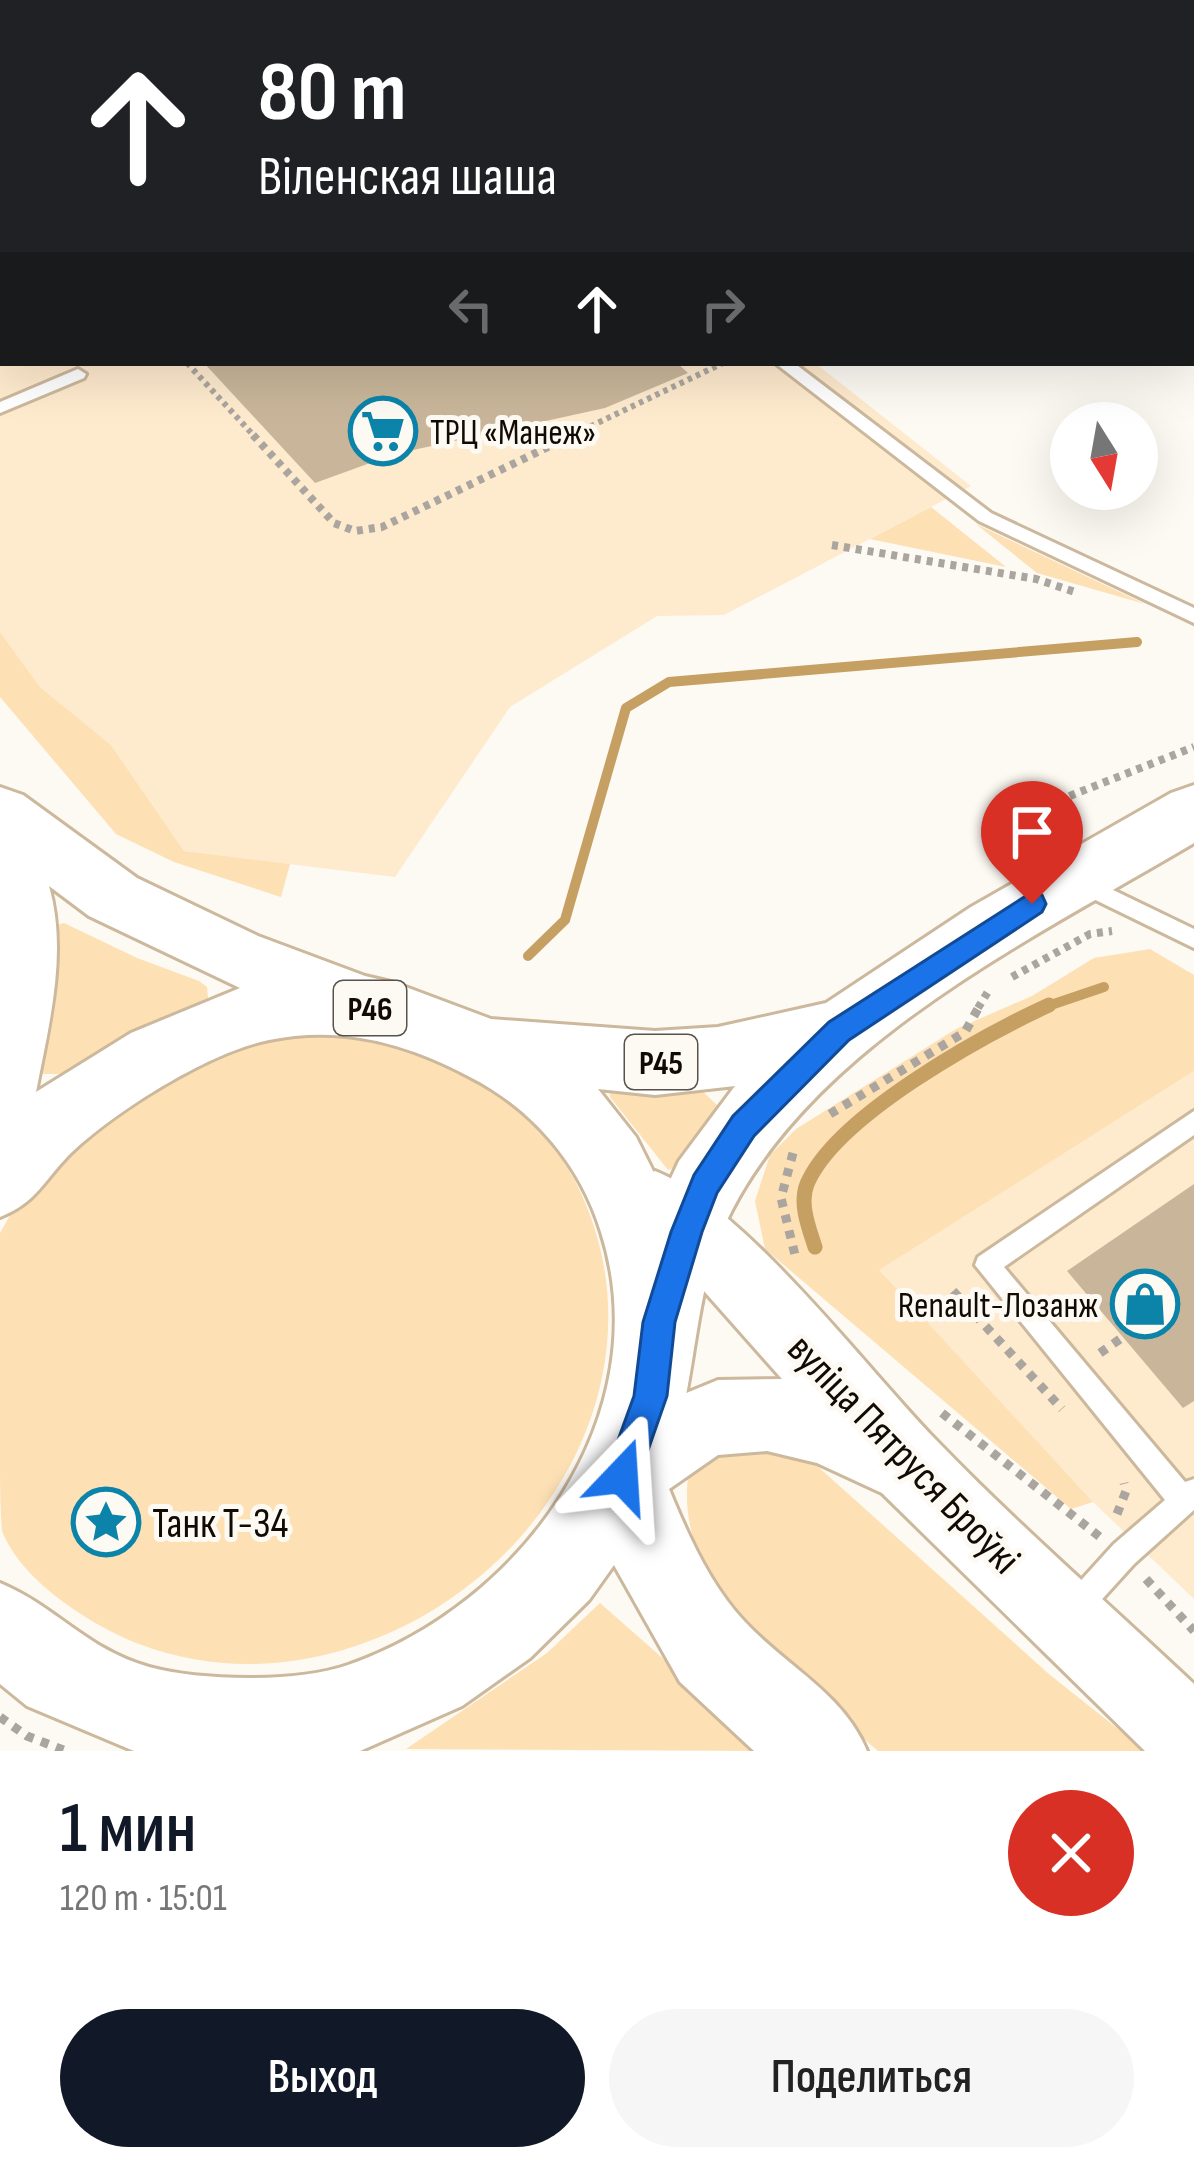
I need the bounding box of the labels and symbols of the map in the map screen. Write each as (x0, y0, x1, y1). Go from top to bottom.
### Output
supermarket icon: ТРЦ «Манеж» (348, 396, 418, 466)
north arrow (1050, 402, 1158, 510)
place label: ТРЦ «Манеж» (430, 412, 596, 455)
pin (981, 781, 1083, 904)
road number: Р46 (334, 981, 406, 1035)
road number: Р45 (625, 1035, 697, 1089)
shop icon: Renault-Лозанж (1110, 1269, 1180, 1339)
place label: Renault-Лозанж (898, 1285, 1099, 1328)
street label: вуліца Пятруся Броўкі (776, 1324, 1030, 1585)
position arrow (559, 1413, 685, 1539)
place icon: Танк Т-34 (71, 1487, 141, 1557)
place label: Танк Т-34 (152, 1499, 288, 1550)

